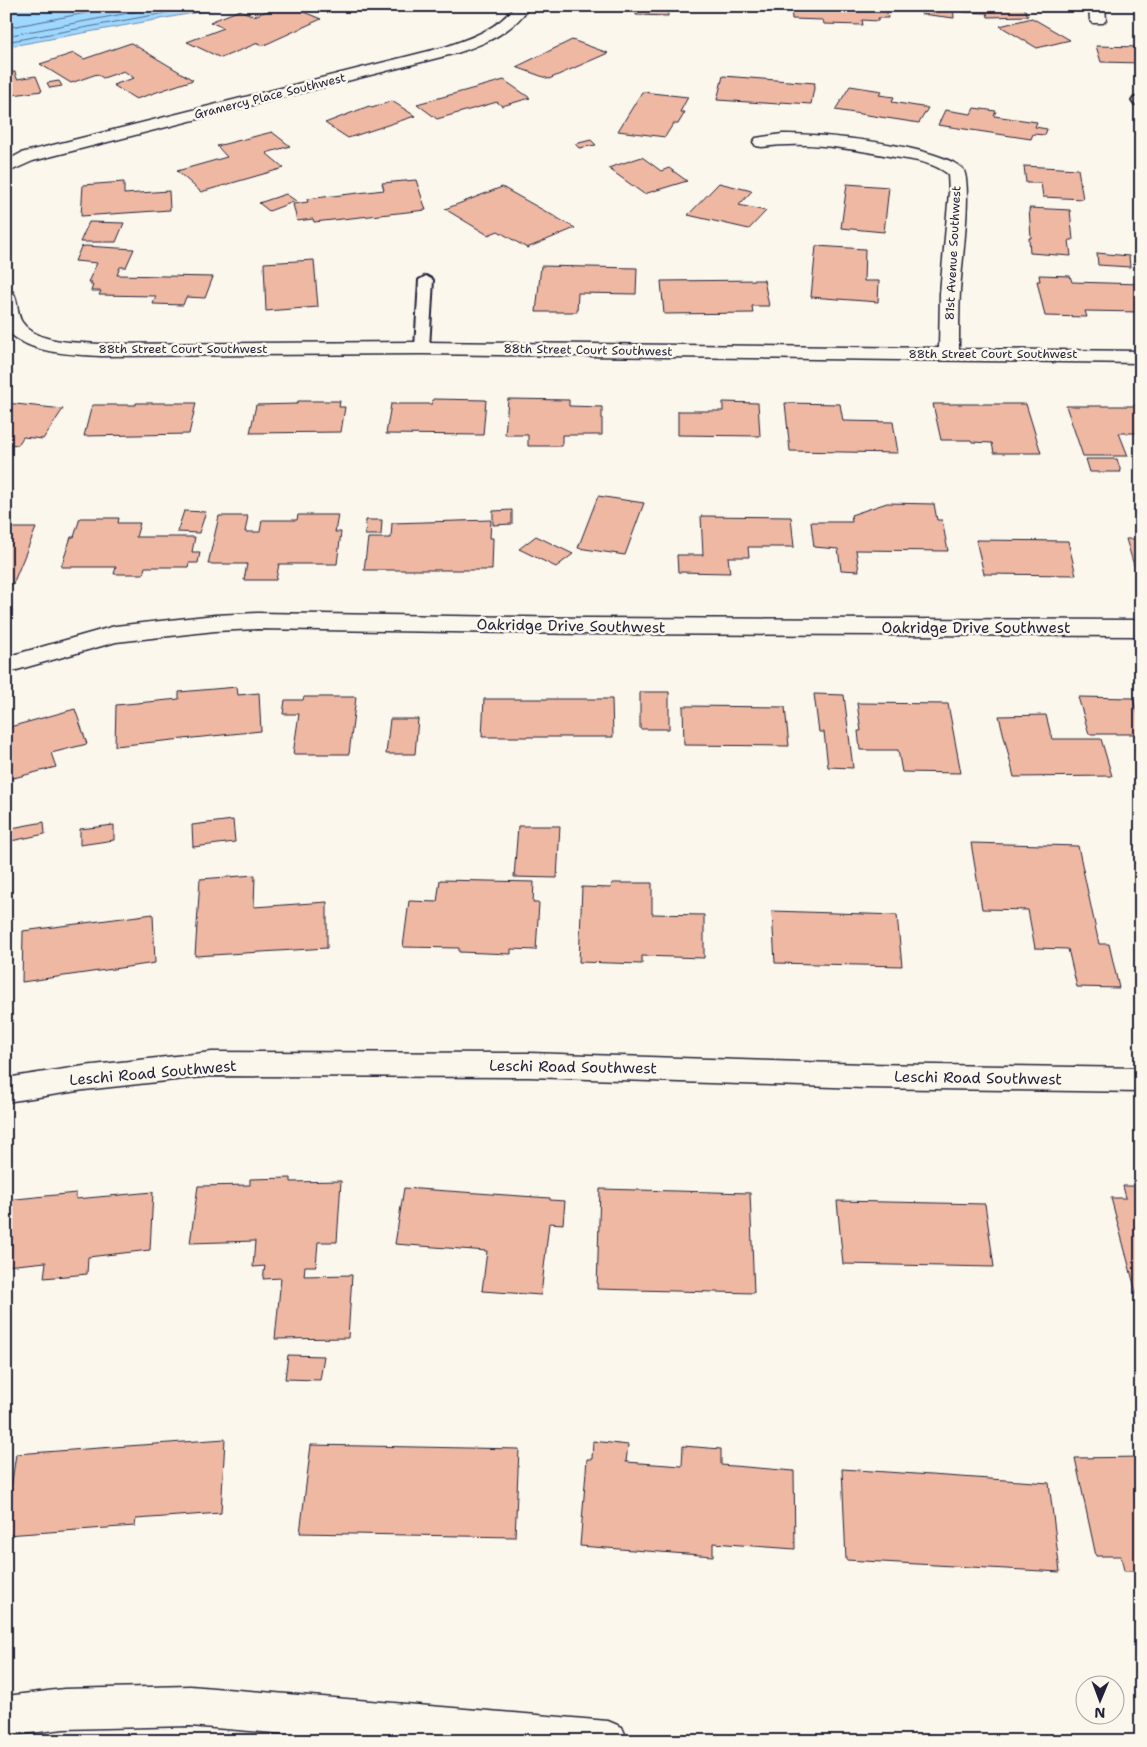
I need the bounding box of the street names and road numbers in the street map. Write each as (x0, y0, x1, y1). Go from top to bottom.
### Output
street label: Gramercy Place Southwest (193, 69, 347, 123)
street label: 81st Avenue Southwest (941, 185, 965, 321)
street label: 88th Street Court Southwest (99, 341, 267, 357)
street label: 88th Street Court Southwest (503, 341, 673, 359)
street label: 88th Street Court Southwest (909, 346, 1077, 362)
street label: Oakridge Drive Southwest (476, 614, 666, 638)
street label: Oakridge Drive Southwest (882, 618, 1070, 638)
street label: Leschi Road Southwest (68, 1056, 238, 1090)
street label: Leschi Road Southwest (489, 1056, 657, 1078)
street label: Leschi Road Southwest (894, 1067, 1062, 1089)

